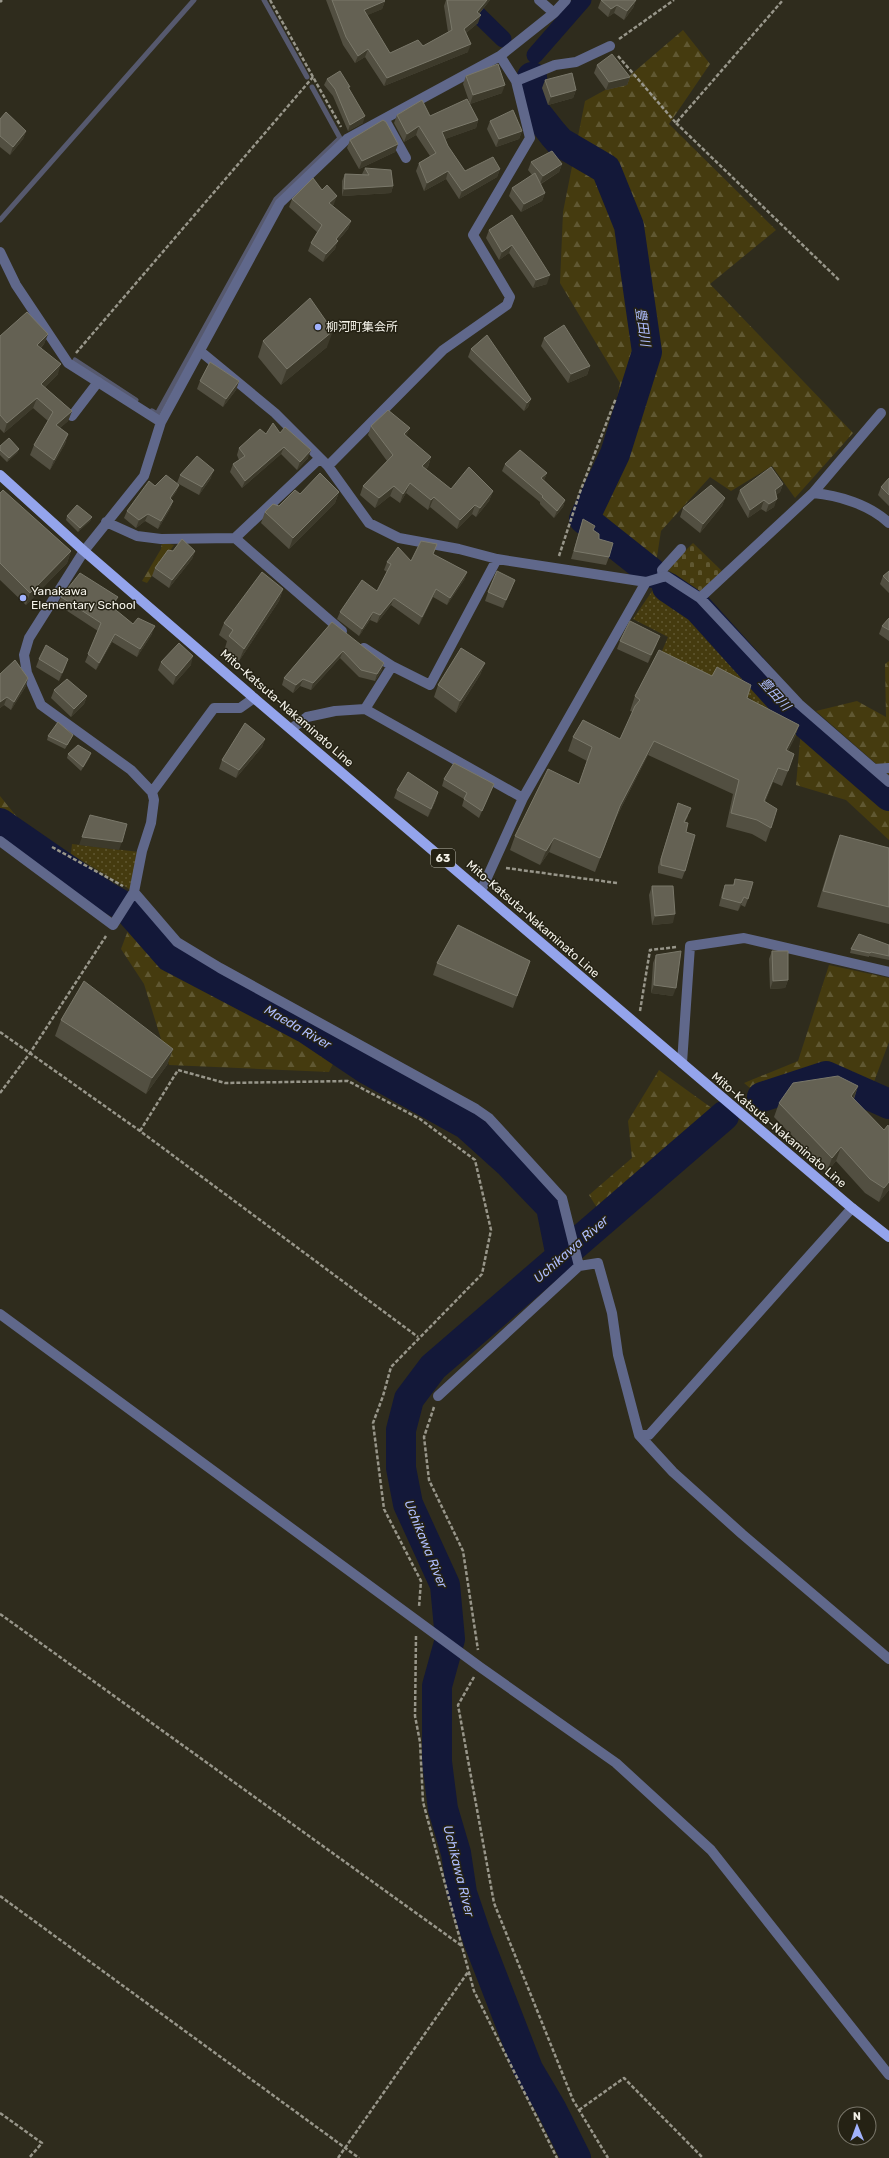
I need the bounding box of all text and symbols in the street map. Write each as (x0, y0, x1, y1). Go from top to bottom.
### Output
water label: 豊田川 (633, 307, 653, 349)
place label: 柳河町集会所 (326, 320, 398, 334)
marker: 柳河町集会所 (313, 322, 323, 332)
place label: Yanakawa Elementary School (31, 584, 136, 612)
marker: Yanakawa Elementary School (18, 593, 28, 603)
street label: Mito-Katsuta-Nakaminato Line (218, 646, 357, 770)
water label: 豊田川 (756, 674, 795, 715)
road number: 63 (431, 849, 455, 867)
street label: Mito-Katsuta-Nakaminato Line (464, 857, 603, 981)
water label: Maeda River (262, 1002, 335, 1053)
street label: Mito-Katsuta-Nakaminato Line (709, 1069, 849, 1191)
water label: Uchikawa River (531, 1212, 612, 1285)
water label: Uchikawa River (401, 1498, 451, 1591)
water label: Uchikawa River (440, 1824, 478, 1919)
north arrow (837, 2106, 877, 2146)
text: N (853, 2110, 861, 2123)

